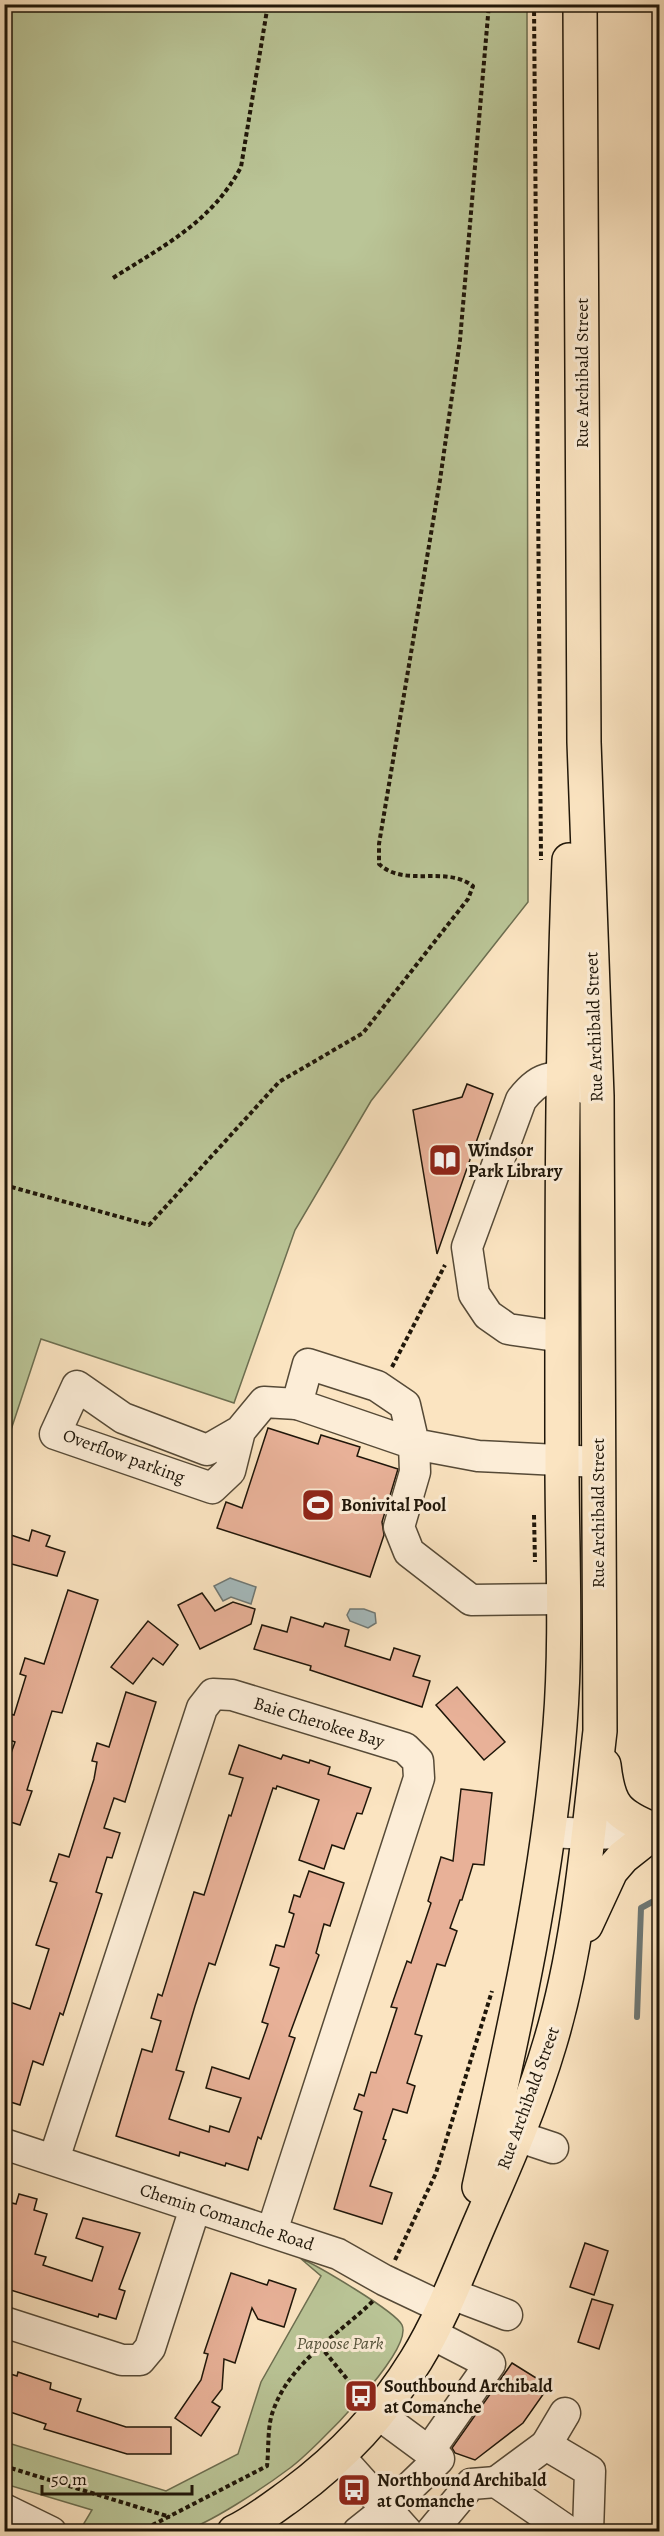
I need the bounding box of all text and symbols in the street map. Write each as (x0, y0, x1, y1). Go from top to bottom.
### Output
street label: Rue Archibald Street (570, 298, 594, 448)
street label: Rue Archibald Street (579, 951, 609, 1103)
place label: Windsor Park Library (467, 1138, 563, 1183)
library icon: Windsor Park Library (427, 1142, 463, 1178)
street label: Overflow parking (60, 1423, 188, 1489)
street label: Rue Archibald Street (586, 1438, 610, 1588)
sports icon: Bonivital Pool (300, 1487, 336, 1523)
place label: Bonivital Pool (341, 1493, 446, 1517)
street label: Baie Cherokee Bay (251, 1691, 388, 1754)
street label: Rue Archibald Street (491, 2023, 565, 2173)
street label: Chemin Comanche Road (137, 2177, 318, 2257)
park label: Papoose Park (297, 2331, 383, 2355)
place label: Southbound Archibald at Comanche (384, 2374, 553, 2419)
bus stop icon: Southbound Archibald at Comanche (343, 2378, 379, 2414)
scale bar (42, 2458, 192, 2496)
text: 50 m (51, 2467, 87, 2491)
place label: Northbound Archibald at Comanche (377, 2468, 547, 2513)
bus stop icon: Northbound Archibald at Comanche (336, 2472, 372, 2508)

